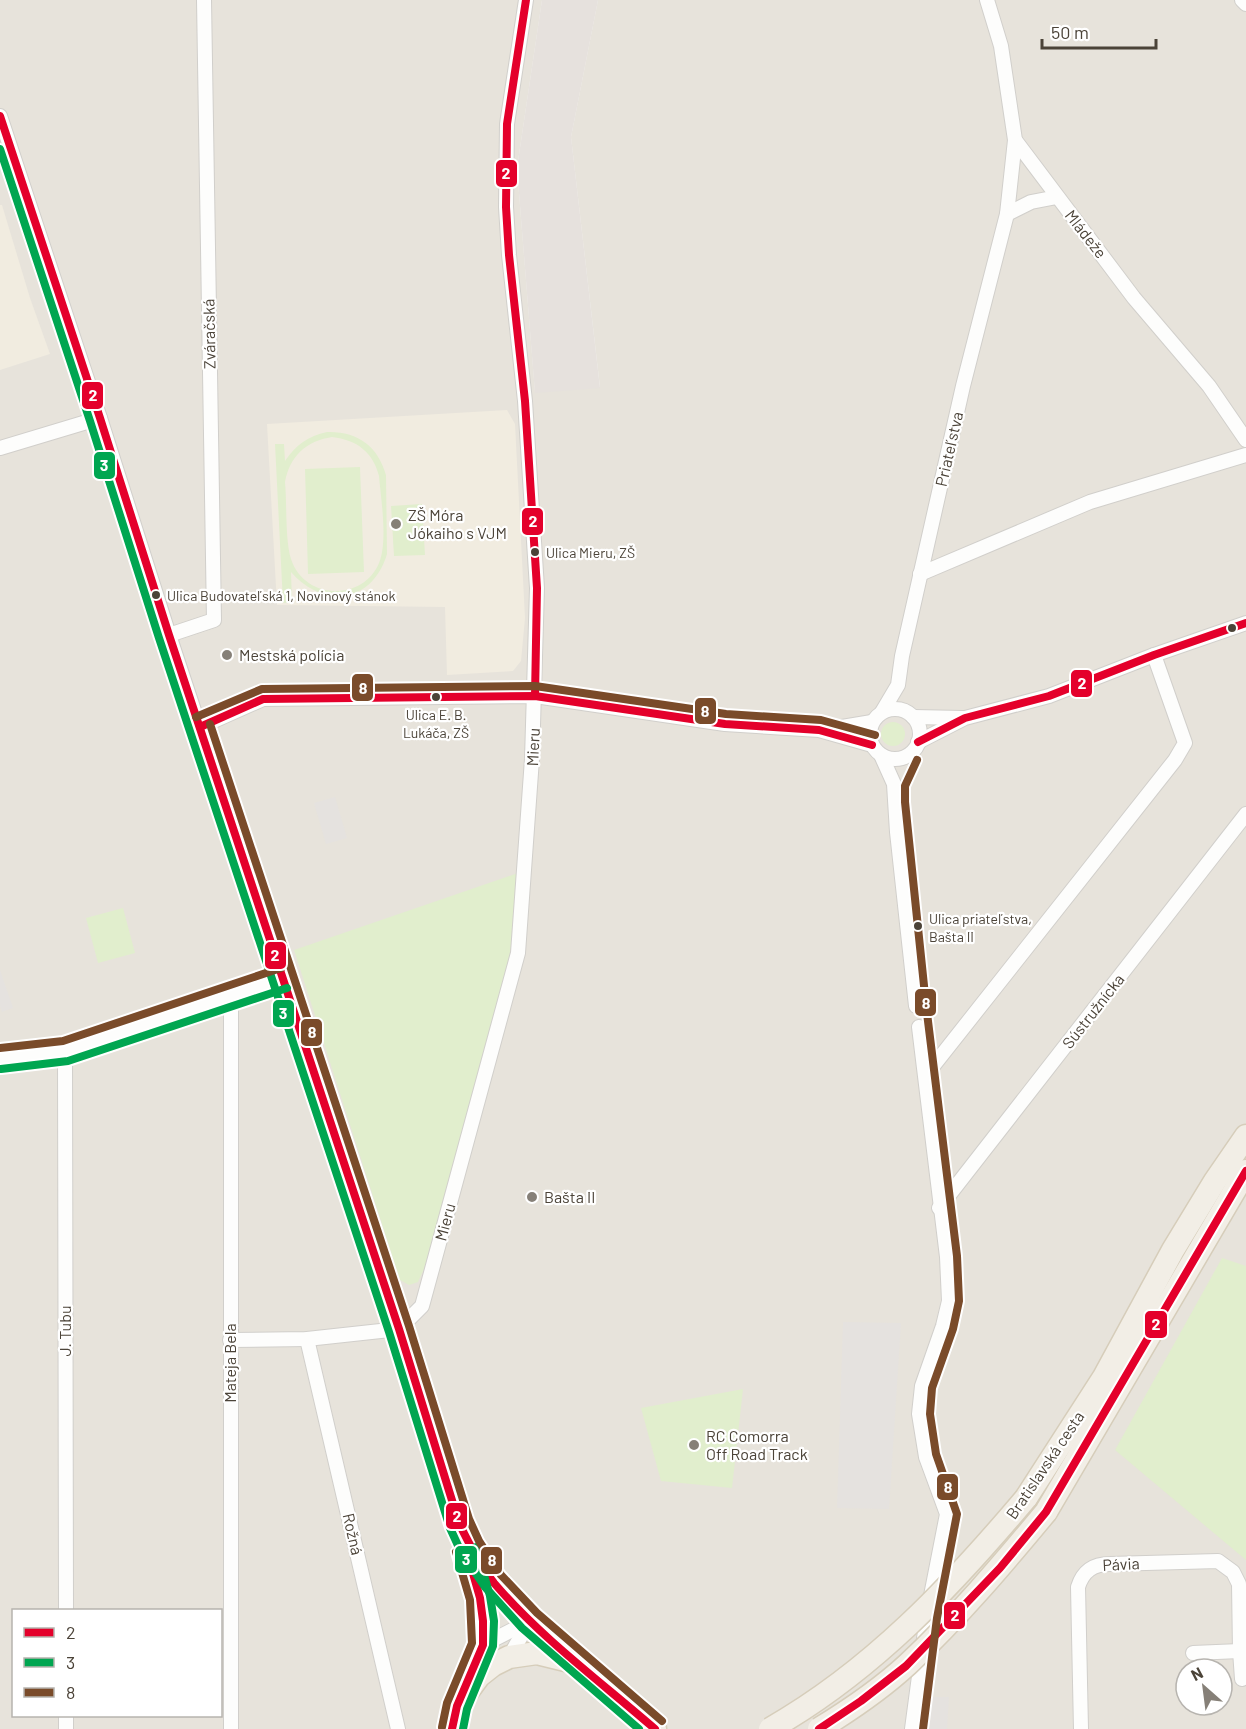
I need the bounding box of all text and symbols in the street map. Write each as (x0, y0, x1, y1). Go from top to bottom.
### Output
scale bar (1042, 12, 1156, 50)
text: 50 m (1051, 21, 1089, 43)
line badge: 2 (495, 159, 518, 188)
text: 2 (502, 163, 511, 182)
street label: Mládeže (1062, 206, 1111, 262)
street label: Zváračská (198, 299, 219, 369)
line badge: 2 (81, 381, 104, 410)
text: 2 (89, 385, 98, 404)
street label: Priateľstva (931, 410, 966, 488)
line badge: 3 (93, 451, 116, 480)
text: 3 (100, 455, 108, 474)
place label: ZŠ Móra Jókaiho s VJM (408, 505, 507, 542)
line badge: 2 (521, 507, 544, 536)
text: 2 (529, 511, 538, 530)
marker: ZŠ Móra Jókaiho s VJM (389, 517, 403, 531)
place label: Ulica Mieru, ZŠ (546, 544, 635, 561)
marker: Ulica Mieru, ZŠ (529, 546, 541, 558)
place label: Ulica Budovateľská 1, Novinový stánok (167, 587, 396, 604)
marker: Ulica Budovateľská 1, Novinový stánok (150, 589, 162, 601)
unlabelled marker (1226, 622, 1238, 634)
place label: Mestská polícia (239, 645, 344, 664)
marker: Mestská polícia (220, 648, 234, 662)
line badge: 2 (1070, 669, 1093, 698)
line badge: 8 (351, 673, 374, 702)
text: 2 (1078, 673, 1087, 692)
text: 8 (359, 678, 368, 697)
marker: Ulica E. B. Lukáča, ZŠ (430, 691, 442, 703)
line badge: 8 (694, 697, 717, 725)
text: 8 (701, 701, 710, 720)
place label: Ulica E. B. Lukáča, ZŠ (403, 706, 469, 741)
street label: Mieru (522, 727, 543, 767)
place label: Ulica priateľstva, Bašta II (929, 910, 1032, 945)
marker: Ulica priateľstva, Bašta II (912, 920, 924, 932)
line badge: 2 (264, 941, 287, 970)
text: 2 (271, 945, 280, 964)
street label: Sústružnícka (1058, 970, 1128, 1052)
line badge: 8 (914, 988, 937, 1017)
text: 8 (922, 993, 931, 1012)
line badge: 3 (272, 999, 295, 1028)
text: 3 (279, 1003, 287, 1022)
line badge: 8 (300, 1018, 323, 1047)
text: 8 (308, 1022, 317, 1041)
place label: Bašta II (544, 1187, 595, 1206)
marker: Bašta II (525, 1190, 539, 1204)
street label: Mieru (430, 1201, 459, 1243)
street label: J. Tubu (55, 1306, 74, 1356)
line badge: 2 (1144, 1310, 1168, 1339)
text: 2 (1152, 1314, 1161, 1333)
street label: Mateja Bela (220, 1323, 239, 1403)
street label: Bratislavská cesta (1002, 1407, 1088, 1522)
place label: RC Comorra Off Road Track (706, 1426, 808, 1463)
marker: RC Comorra Off Road Track (687, 1438, 701, 1452)
line badge: 8 (936, 1473, 959, 1501)
text: 8 (944, 1477, 953, 1496)
line badge: 2 (445, 1502, 468, 1530)
text: 2 (453, 1506, 462, 1525)
street label: Rožná (339, 1511, 368, 1557)
line badge: 3 (454, 1545, 478, 1574)
line badge: 8 (480, 1546, 503, 1575)
text: 3 (462, 1549, 470, 1568)
text: 8 (488, 1550, 497, 1569)
street label: Pávia (1102, 1553, 1140, 1574)
line badge: 2 (943, 1601, 966, 1630)
text: 2 (951, 1605, 960, 1624)
legend (12, 1609, 222, 1717)
text: 2 (66, 1621, 76, 1643)
text: 3 (66, 1651, 75, 1673)
north arrow (1174, 1657, 1234, 1717)
text: N (1188, 1662, 1206, 1684)
text: 8 (66, 1681, 75, 1703)

